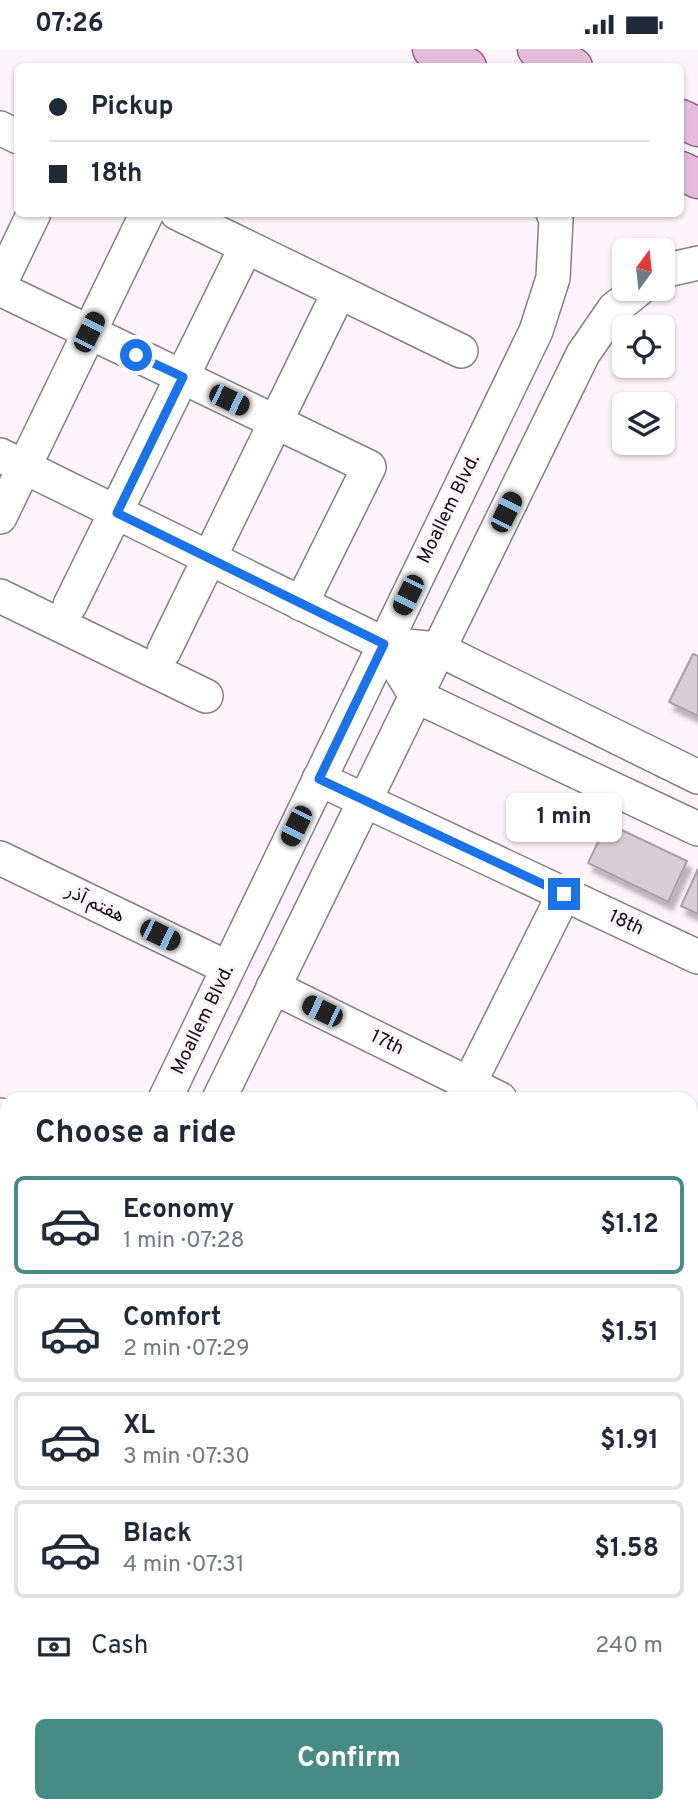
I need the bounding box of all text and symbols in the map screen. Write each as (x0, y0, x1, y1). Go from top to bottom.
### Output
text: 07:26 (35, 8, 104, 41)
text: Pickup (91, 91, 174, 124)
text: 18th (91, 158, 142, 191)
north arrow (612, 238, 676, 301)
map controls (612, 238, 675, 455)
car (71, 309, 108, 355)
button: locate (612, 315, 675, 378)
route start (120, 339, 152, 371)
car (206, 381, 253, 419)
button: layers (612, 392, 675, 455)
street label: Moallem Blvd. (412, 450, 486, 568)
car (488, 489, 525, 535)
car (390, 572, 427, 618)
callout: 1 min (506, 793, 622, 841)
car (278, 803, 315, 849)
text: 1 min (536, 803, 592, 832)
route end (548, 878, 580, 910)
street label: هفتم آذر (60, 879, 129, 930)
street label: 18th (605, 905, 647, 941)
car (137, 916, 184, 954)
street label: Moallem Blvd. (166, 961, 240, 1079)
car (299, 992, 346, 1030)
street label: 17th (367, 1025, 407, 1061)
text: Choose a ride (35, 1114, 236, 1154)
icon: car (39, 1194, 102, 1257)
text: Economy (123, 1194, 234, 1227)
text: $1.12 (600, 1209, 659, 1242)
text: 1 min · 07:28 (123, 1227, 245, 1256)
icon: car (39, 1302, 102, 1365)
text: Comfort (123, 1302, 221, 1335)
text: $1.51 (600, 1317, 659, 1350)
text: 2 min · 07:29 (123, 1335, 250, 1364)
icon: car (39, 1410, 102, 1473)
text: XL (123, 1410, 155, 1443)
text: $1.91 (600, 1425, 659, 1458)
text: 3 min · 07:30 (123, 1443, 250, 1472)
icon: car (39, 1518, 102, 1581)
text: Black (123, 1518, 192, 1551)
text: $1.58 (594, 1533, 659, 1566)
text: 4 min · 07:31 (123, 1551, 245, 1580)
icon: cash (35, 1628, 73, 1666)
text: Cash (91, 1630, 148, 1663)
text: 240 m (595, 1632, 663, 1661)
button: Confirm (35, 1719, 663, 1799)

